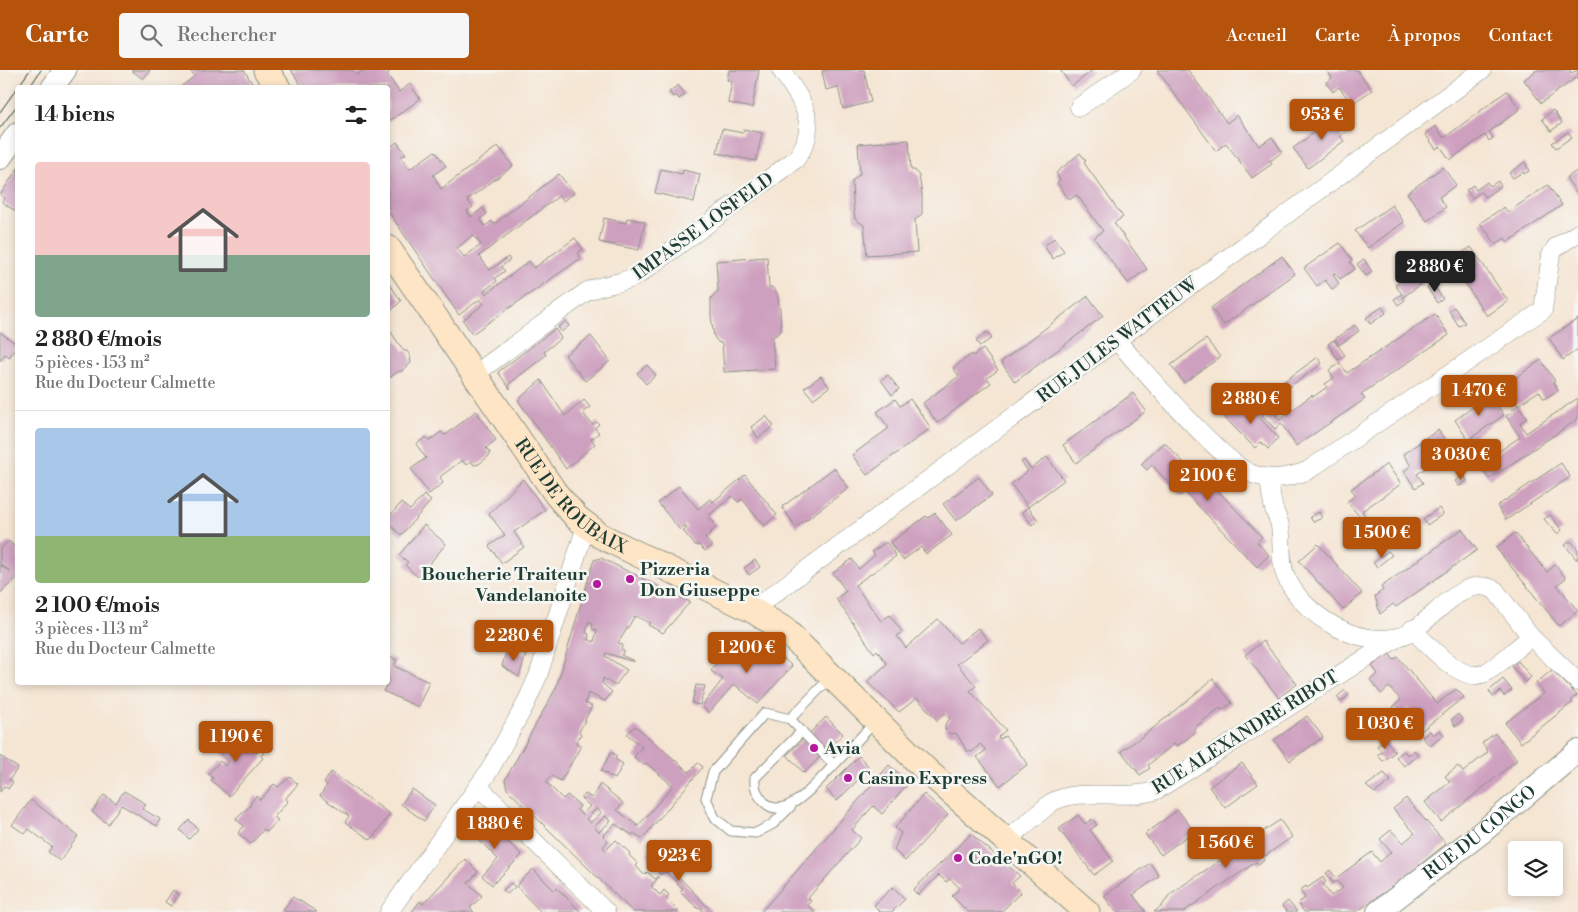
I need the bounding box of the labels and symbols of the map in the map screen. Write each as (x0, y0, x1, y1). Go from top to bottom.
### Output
pin: 953 € (1287, 98, 1357, 141)
street label: IMPASSE LOSFELD (628, 167, 778, 285)
pin: 2 880 € (1389, 250, 1481, 293)
street label: RUE JULES WATTEUW (1033, 272, 1203, 408)
pin: 1 470 € (1433, 374, 1525, 417)
pin: 2 880 € (1205, 382, 1297, 425)
street label: RUE DE ROUBAIX (509, 434, 631, 559)
pin: 3 030 € (1415, 438, 1507, 481)
pin: 2 100 € (1162, 460, 1254, 502)
pin: 1 500 € (1336, 516, 1428, 559)
place label: Pizzeria Don Giuseppe (640, 558, 760, 602)
place label: Boucherie Traiteur Vandelanoite (421, 563, 587, 607)
marker: Pizzeria Don Giuseppe (624, 573, 636, 585)
marker: Boucherie Traiteur Vandelanoite (591, 578, 603, 590)
pin: 2 280 € (468, 620, 560, 662)
pin: 1 200 € (701, 632, 793, 674)
street label: RUE ALEXANDRE RIBOT (1148, 665, 1343, 799)
pin: 1 030 € (1339, 708, 1431, 750)
pin: 1 190 € (190, 720, 282, 763)
place label: Avia (823, 737, 861, 760)
marker: Avia (808, 742, 820, 754)
place label: Casino Express (858, 767, 987, 790)
marker: Casino Express (842, 772, 854, 784)
street label: RUE DU CONGO (1419, 780, 1541, 885)
pin: 1 880 € (449, 808, 541, 850)
pin: 1 560 € (1180, 826, 1272, 869)
pin: 923 € (644, 840, 714, 882)
place label: Code'nGO! (968, 847, 1062, 870)
marker: Code'nGO! (952, 852, 964, 864)

